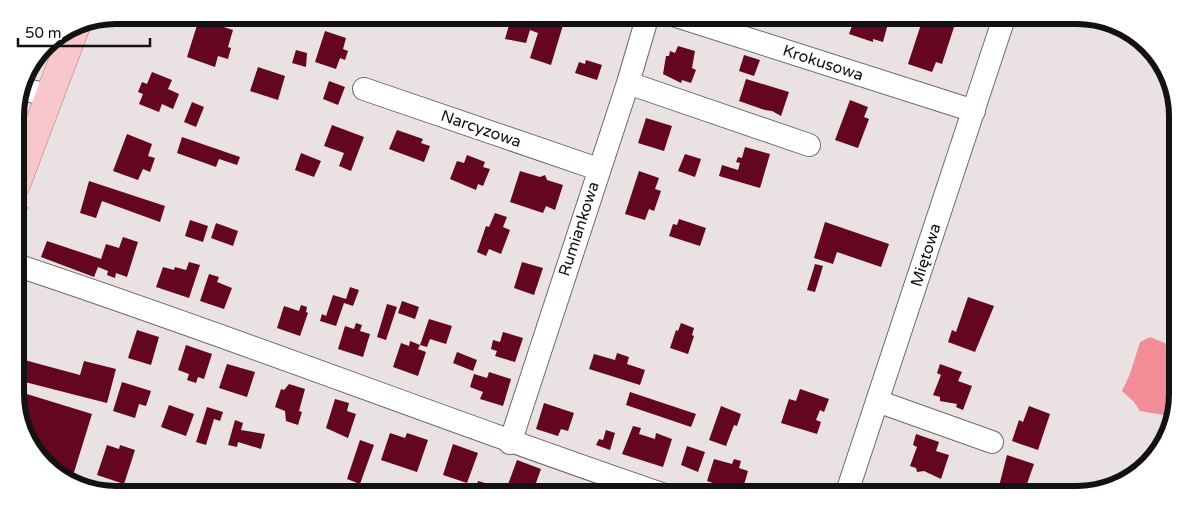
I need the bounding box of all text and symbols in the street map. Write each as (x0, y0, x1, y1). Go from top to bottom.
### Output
scale bar (18, 15, 150, 47)
text: 50 m (25, 24, 62, 42)
street label: Krokusowa (780, 41, 866, 85)
street label: Narcyzowa (438, 106, 524, 152)
street label: Rumiankowa (554, 179, 604, 279)
street label: Miętowa (906, 221, 946, 289)

